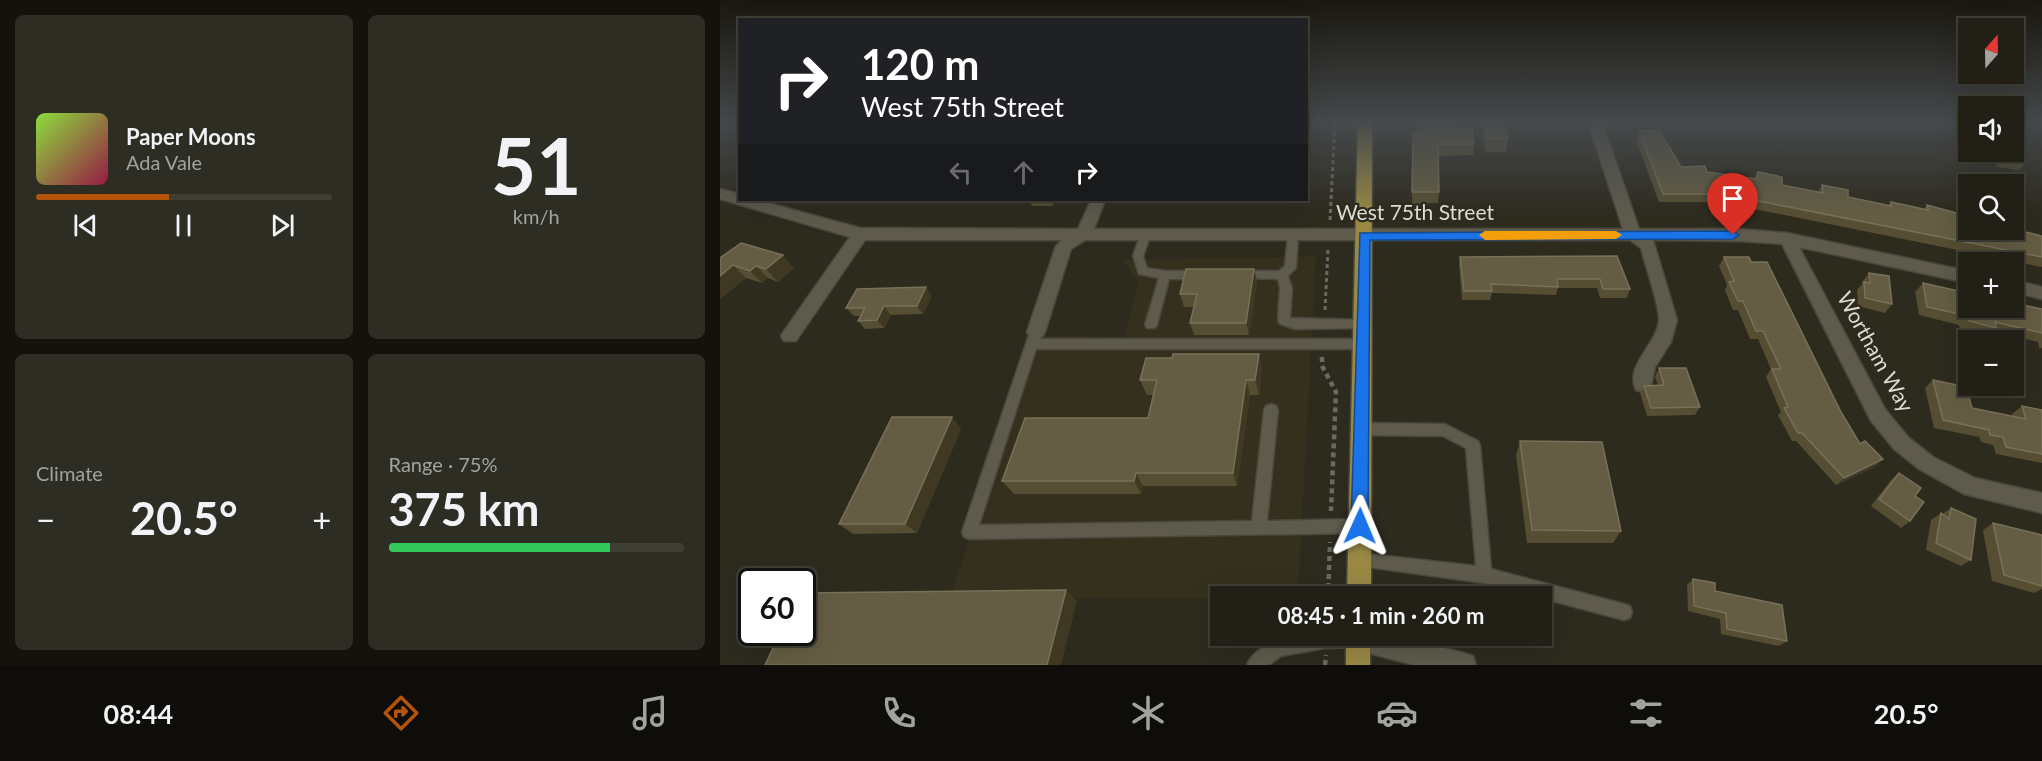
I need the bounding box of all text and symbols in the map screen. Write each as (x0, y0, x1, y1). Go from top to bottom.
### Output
north arrow (1958, 18, 2024, 84)
map controls (1958, 18, 2024, 396)
text: 120 m (861, 39, 979, 89)
icon: right (762, 42, 840, 120)
text: West 75th Street (861, 90, 1064, 123)
button: sound (1958, 96, 2024, 162)
text: 51 (491, 118, 581, 212)
text: Paper Moons (126, 123, 256, 150)
text: Ada Vale (126, 150, 202, 174)
icon: left (944, 156, 977, 189)
icon: ahead (1007, 156, 1040, 189)
icon: right (1070, 156, 1103, 189)
pin (1707, 173, 1758, 235)
button: search (1958, 174, 2024, 240)
icon: arrive (1716, 182, 1749, 215)
street label: West 75th Street (1336, 199, 1494, 224)
text: km/h (513, 204, 560, 228)
icon: previous (69, 209, 102, 242)
icon: pause (167, 209, 200, 242)
icon: next (266, 209, 299, 242)
button: + (1958, 252, 2024, 318)
street label: Wortham Way (1833, 287, 1920, 416)
button: − (1958, 330, 2024, 396)
text: Range · 75% (389, 452, 497, 476)
text: Climate (36, 461, 103, 485)
text: 375 km (389, 482, 539, 536)
text: 20.5° (130, 491, 238, 545)
position arrow (1328, 494, 1392, 558)
text: − (36, 499, 55, 539)
text: + (312, 499, 332, 539)
speed limit sign: 60 (738, 568, 816, 646)
text: 08:45 · 1 min · 260 m (1278, 602, 1484, 629)
icon: directions (380, 692, 422, 734)
icon: music (629, 692, 671, 734)
icon: phone (878, 692, 920, 734)
icon: climate (1127, 692, 1169, 734)
icon: car (1376, 692, 1418, 734)
icon: filters (1625, 692, 1667, 734)
text: 08:44 (103, 697, 173, 730)
text: 20.5° (1874, 697, 1938, 730)

